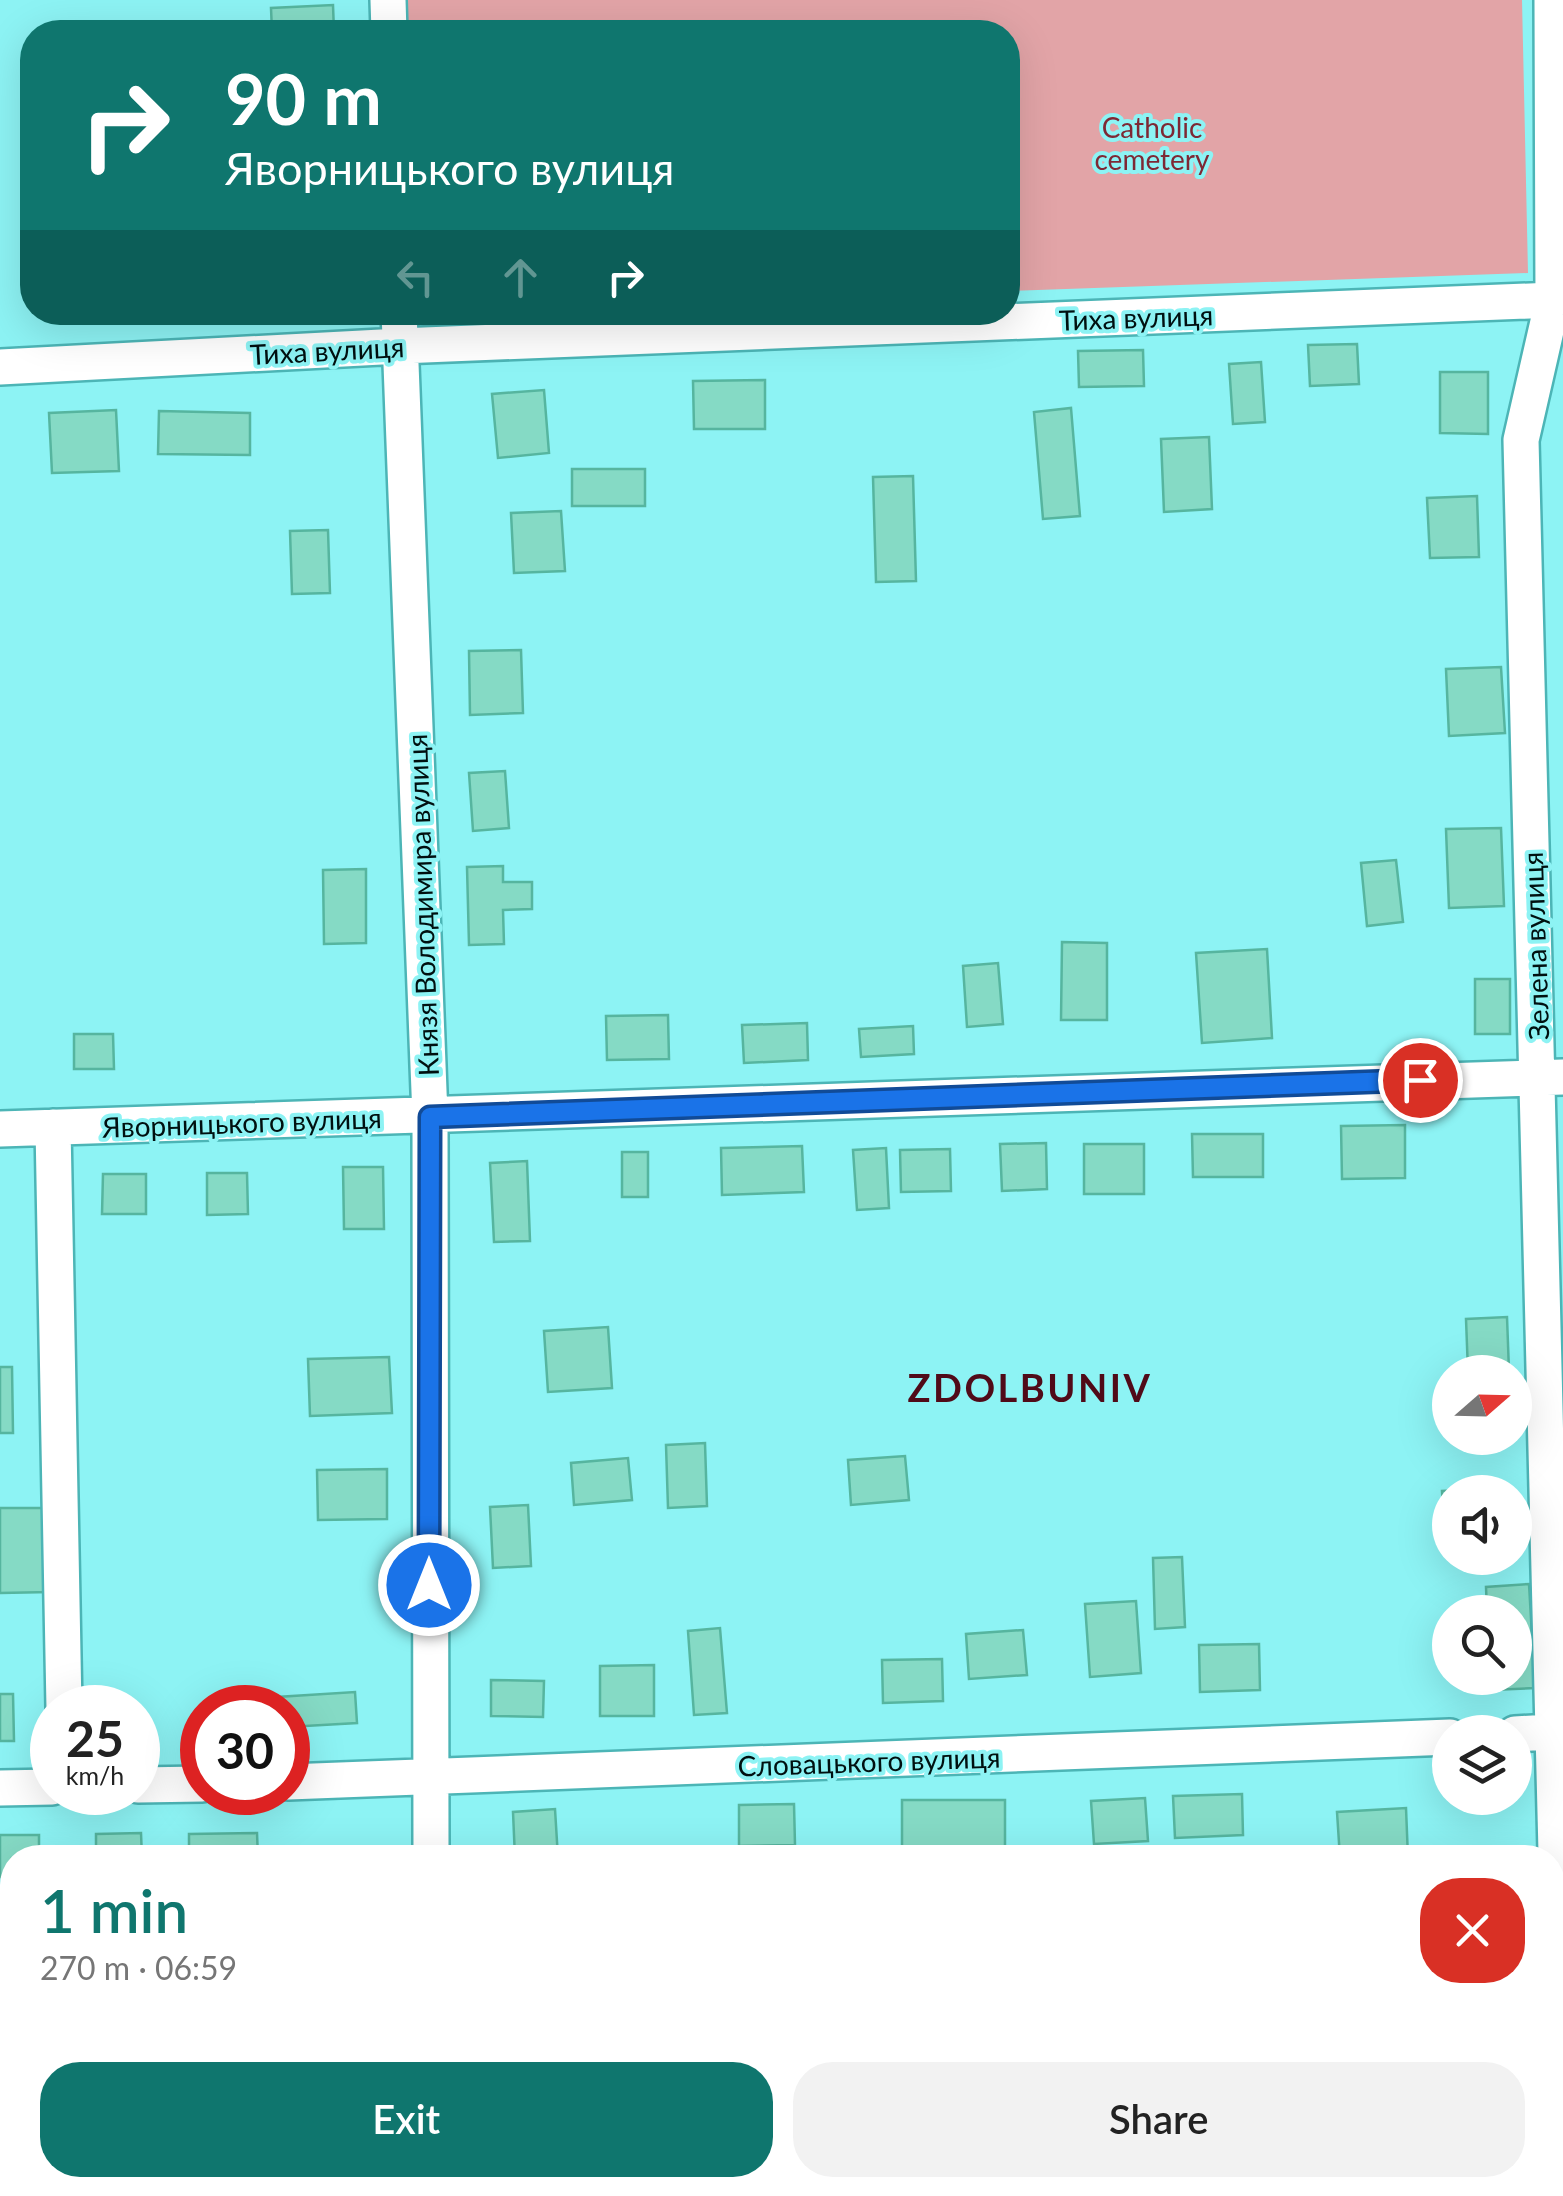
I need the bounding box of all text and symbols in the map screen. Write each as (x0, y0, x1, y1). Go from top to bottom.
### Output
text: 90 m (225, 56, 382, 140)
icon: right (60, 60, 190, 190)
park label: Catholic cemetery (1095, 110, 1210, 176)
text: Яворницького вулиця (225, 141, 675, 195)
icon: left (388, 250, 443, 305)
icon: ahead (493, 250, 548, 305)
icon: right (598, 250, 653, 305)
street label: Тиха вулиця (1058, 297, 1214, 337)
street label: Тиха вулиця (249, 329, 405, 371)
street label: Князя Володимира вулиця (399, 733, 445, 1077)
street label: Зелена вулиця (1515, 851, 1555, 1041)
pin (1378, 1038, 1463, 1123)
icon: arrive (1393, 1053, 1448, 1108)
street label: Яворницького вулиця (101, 1100, 382, 1144)
north arrow (1432, 1355, 1532, 1455)
map controls (1432, 1355, 1532, 1815)
district label: ZDOLBUNIV (907, 1364, 1153, 1410)
button: sound (1432, 1475, 1532, 1575)
position arrow (377, 1533, 481, 1637)
button: search (1432, 1595, 1532, 1695)
speed limit sign: 30 (180, 1685, 310, 1815)
text: 25 (66, 1708, 124, 1768)
button: layers (1432, 1715, 1532, 1815)
street label: Словацького вулиця (737, 1739, 1001, 1783)
text: km/h (66, 1760, 124, 1790)
text: 1 min (40, 1874, 188, 1946)
button: close (1420, 1878, 1525, 1983)
text: 270 m · 06:59 (40, 1948, 237, 1987)
button: Exit (40, 2062, 773, 2177)
button: Share (793, 2062, 1525, 2177)

